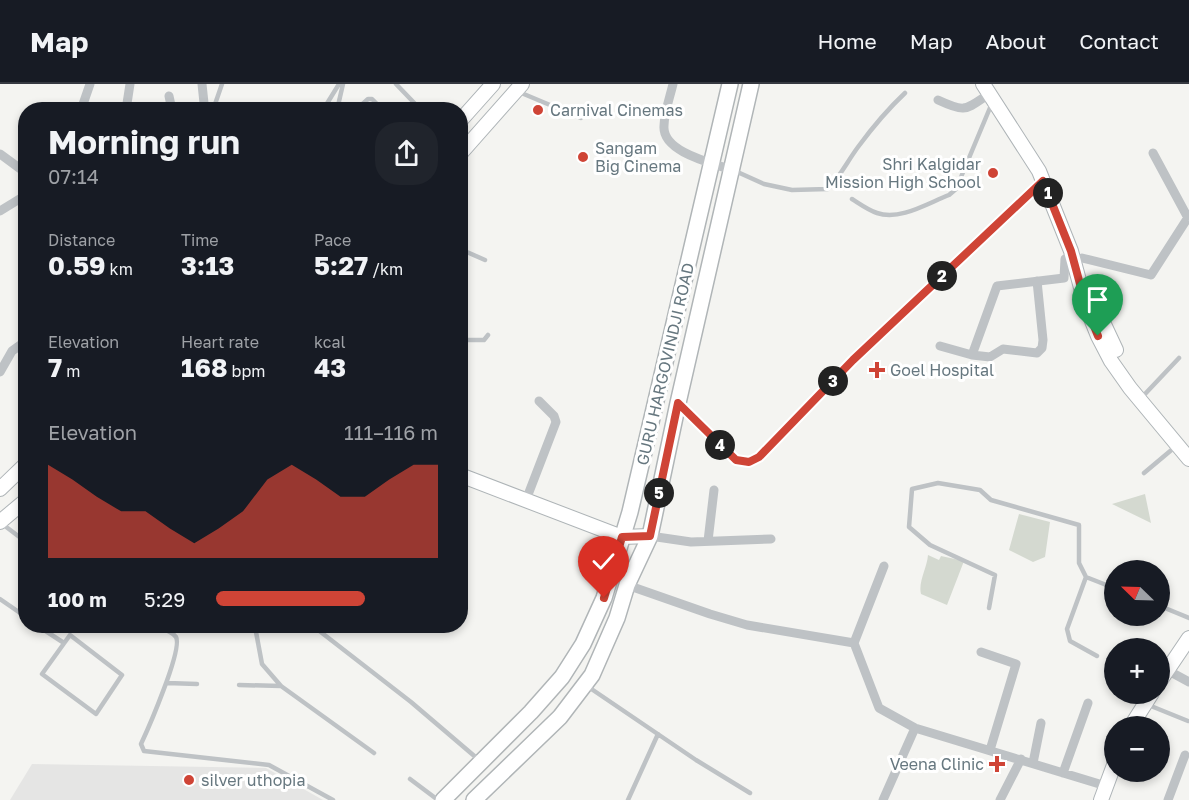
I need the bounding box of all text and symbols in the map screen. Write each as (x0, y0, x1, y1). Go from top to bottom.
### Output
text: Map (30, 25, 88, 58)
text: Home (817, 28, 877, 54)
text: Map (910, 28, 953, 54)
text: About (986, 28, 1046, 54)
text: Contact (1079, 28, 1159, 54)
place label: Carnival Cinemas (550, 100, 683, 120)
marker: Carnival Cinemas (531, 103, 545, 117)
text: Morning run (48, 122, 240, 161)
button: share (375, 122, 438, 185)
place label: Sangam Big Cinema (595, 138, 681, 176)
marker: Sangam Big Cinema (576, 150, 590, 164)
place label: Shri Kalgidar Mission High School (825, 154, 981, 192)
text: 07:14 (48, 164, 99, 188)
marker: Shri Kalgidar Mission High School (986, 166, 1000, 180)
pin: 1 (1033, 178, 1063, 208)
text: 1 (1044, 183, 1052, 203)
text: Distance (48, 230, 115, 250)
text: Time (181, 230, 219, 250)
text: Pace (314, 230, 351, 250)
text: 0.59 (48, 250, 106, 281)
text: 3:13 (181, 250, 234, 281)
text: 5:27 (314, 250, 368, 281)
text: km (106, 259, 133, 279)
text: /km (368, 259, 403, 279)
street label: GURU HARGOVINDJI ROAD (632, 261, 698, 467)
pin: 2 (927, 261, 957, 291)
text: 2 (937, 266, 947, 286)
pin (1072, 274, 1123, 336)
icon: arrive (1081, 283, 1114, 316)
text: Elevation (48, 332, 119, 352)
text: Heart rate (181, 332, 259, 352)
text: kcal (314, 332, 346, 352)
text: 7 (48, 352, 62, 383)
text: 168 (181, 352, 228, 383)
text: 43 (314, 352, 346, 383)
place label: Goel Hospital (890, 360, 994, 380)
text: m (62, 361, 80, 381)
text: bpm (228, 361, 265, 381)
marker: Goel Hospital (868, 361, 886, 379)
pin: 3 (818, 366, 848, 396)
text: 3 (828, 371, 838, 391)
text: Elevation (48, 420, 137, 444)
text: 111–116 m (344, 420, 438, 444)
pin: 4 (705, 430, 735, 460)
text: 4 (715, 435, 725, 455)
pin: 5 (644, 478, 674, 508)
text: 5 (654, 483, 664, 503)
pin (578, 536, 629, 598)
icon: check (587, 545, 620, 578)
north arrow (1104, 560, 1170, 626)
map controls (1104, 560, 1170, 782)
text: 100 m (48, 587, 107, 611)
text: 5:29 (144, 587, 185, 611)
button: + (1104, 638, 1170, 704)
button: − (1104, 716, 1170, 782)
place label: Veena Clinic (890, 754, 984, 774)
marker: Veena Clinic (988, 755, 1006, 773)
place label: silver uthopia (201, 770, 305, 790)
marker: silver uthopia (182, 773, 196, 787)

